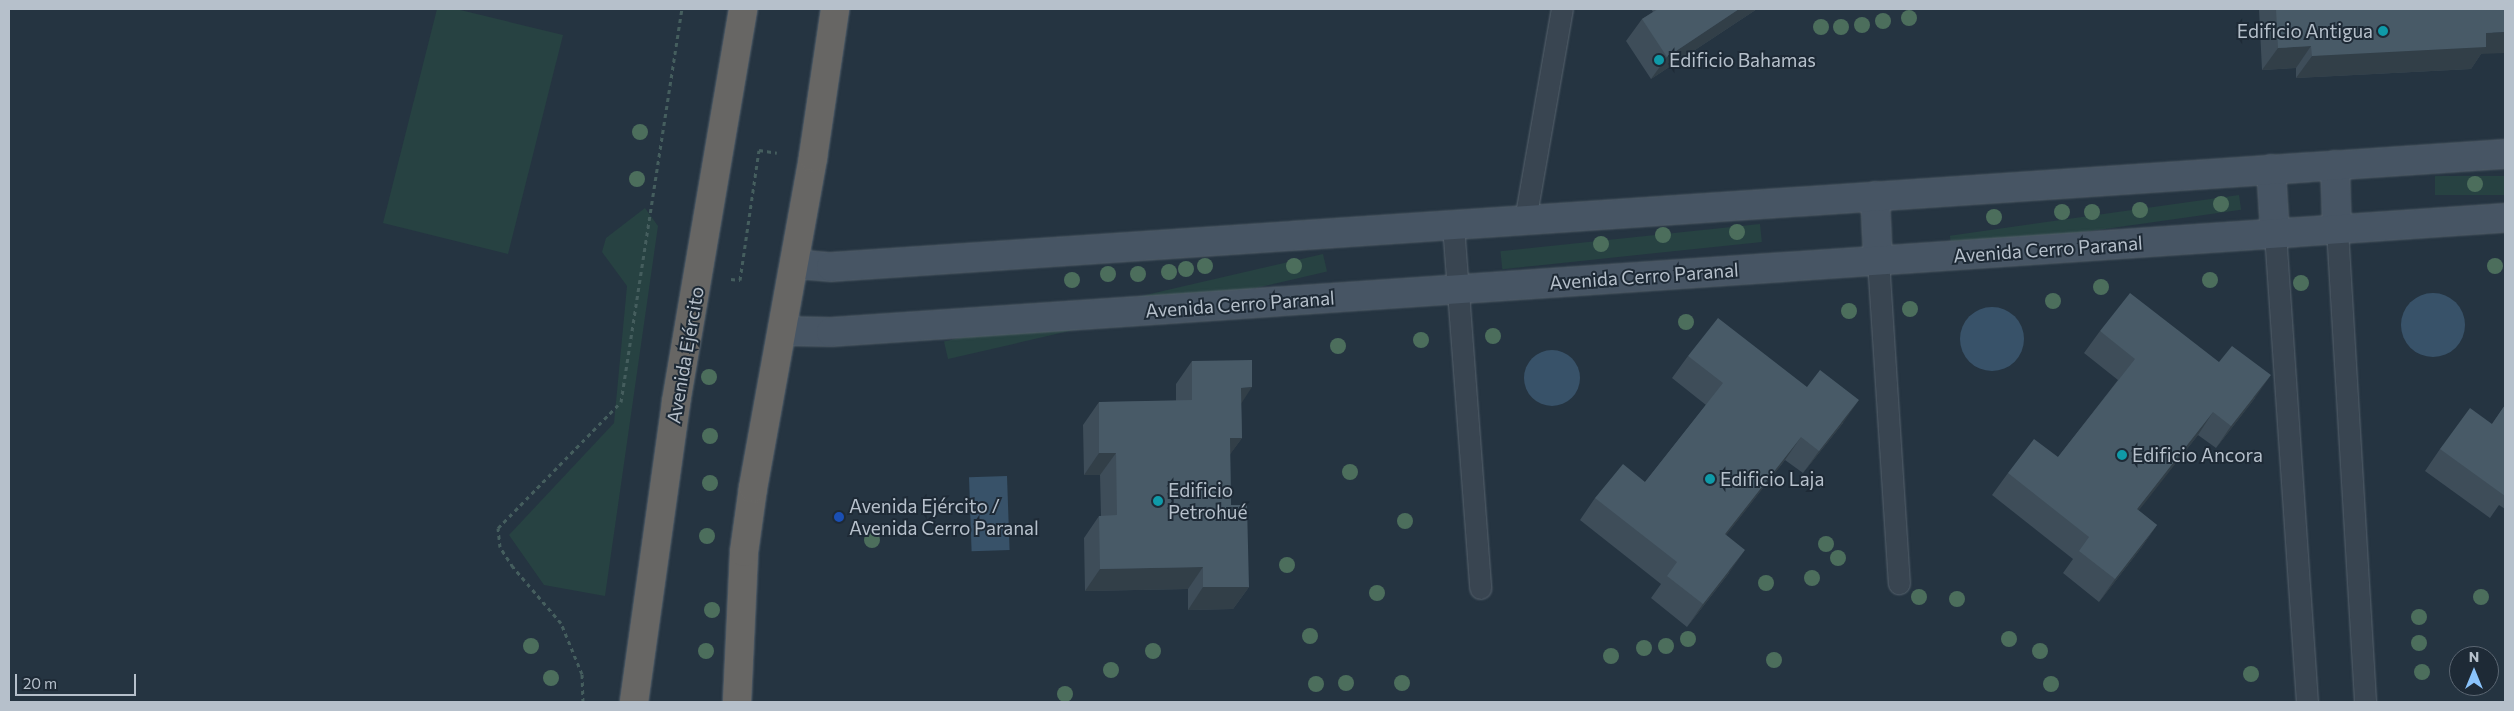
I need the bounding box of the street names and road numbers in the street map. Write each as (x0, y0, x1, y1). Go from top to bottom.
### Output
street label: Avenida Cerro Paranal (1953, 231, 2143, 267)
street label: Avenida Cerro Paranal (1549, 258, 1739, 294)
street label: Avenida Ejército (662, 285, 708, 425)
street label: Avenida Cerro Paranal (1145, 286, 1335, 322)

